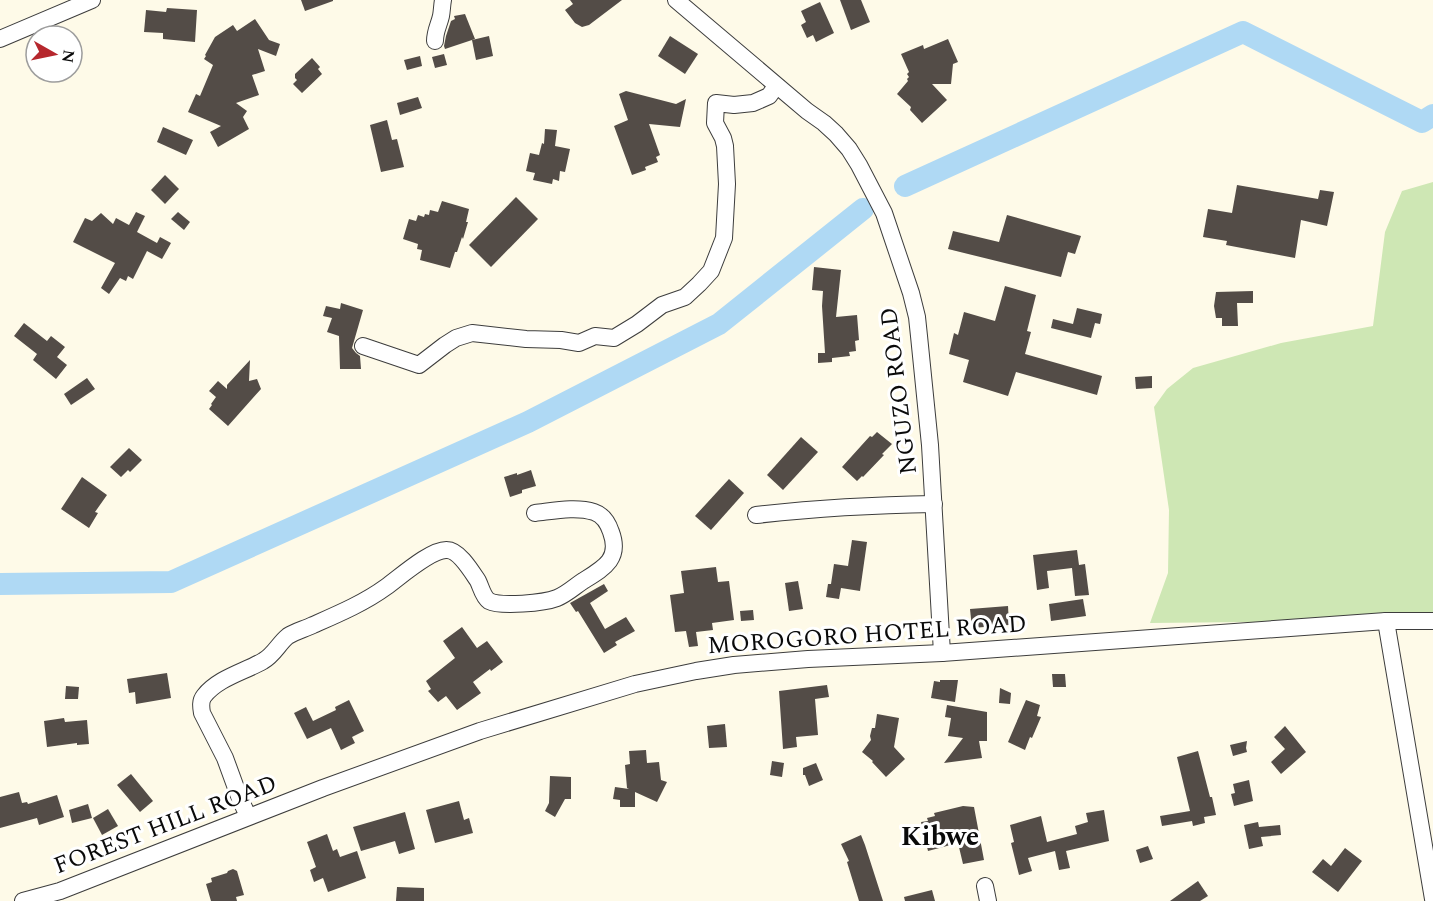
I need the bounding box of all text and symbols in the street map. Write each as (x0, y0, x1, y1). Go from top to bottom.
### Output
north arrow (24, 24, 84, 84)
text: N (55, 48, 81, 65)
street label: NGUZO ROAD (871, 305, 927, 476)
street label: MOROGORO HOTEL ROAD (706, 606, 1028, 664)
street label: FOREST HILL ROAD (48, 766, 282, 884)
district label: Kibwe (901, 816, 979, 858)

